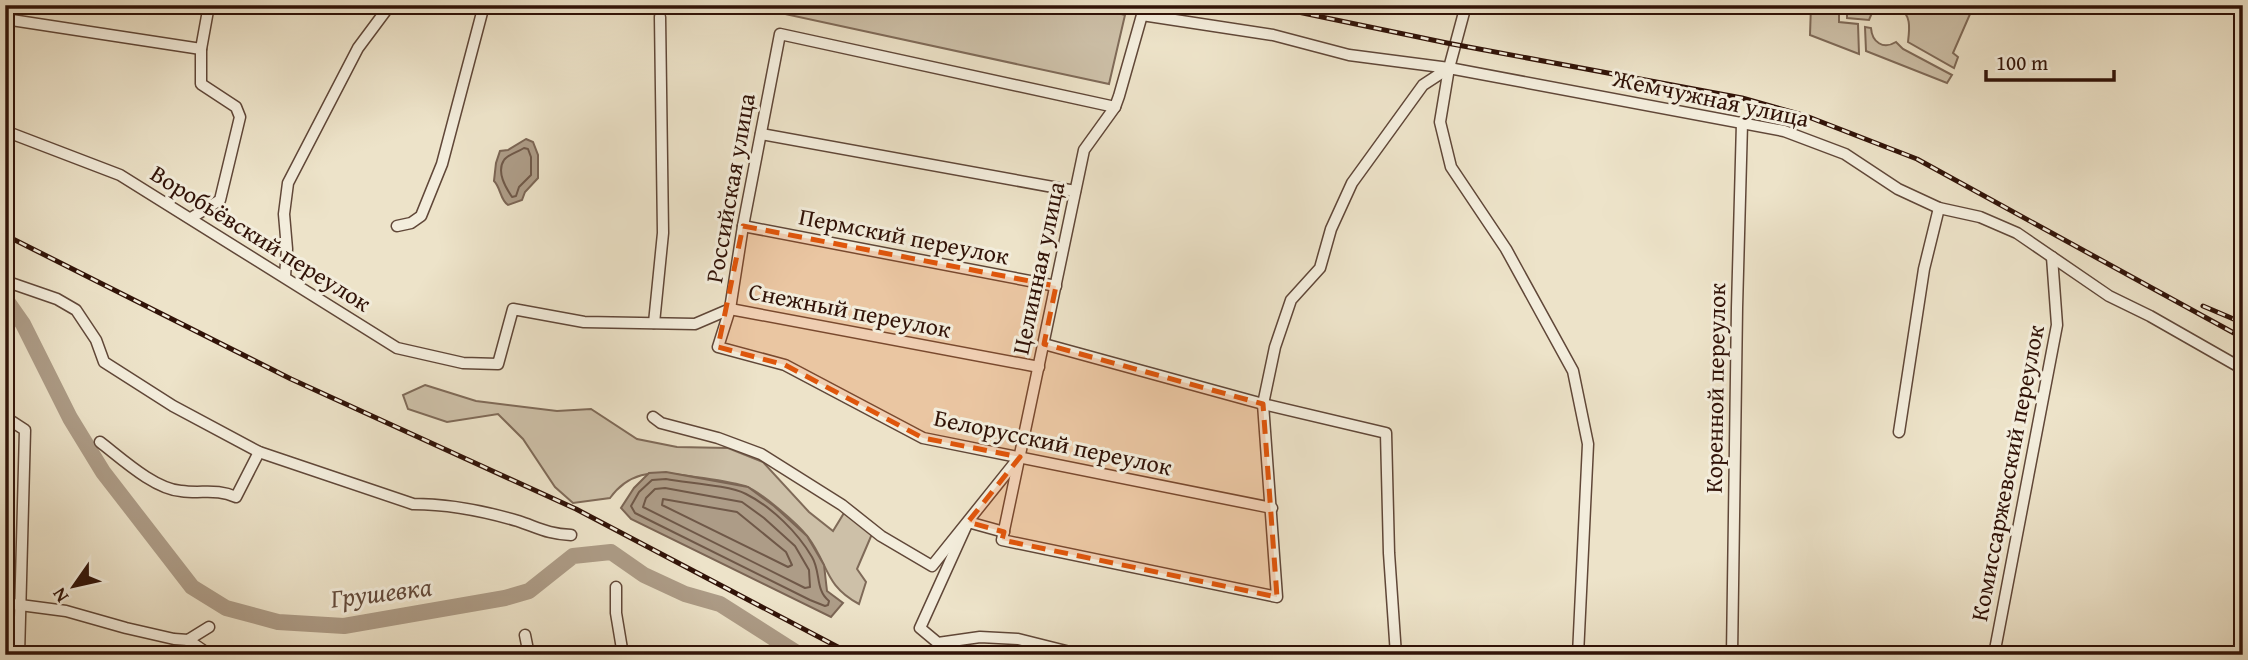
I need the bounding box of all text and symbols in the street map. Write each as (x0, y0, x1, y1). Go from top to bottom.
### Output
scale bar (1986, 38, 2113, 82)
text: 100 m (1996, 47, 2048, 78)
street label: Жемчужная улица (1609, 60, 1813, 136)
street label: Российская улица (696, 90, 764, 285)
street label: Воробьёвский переулок (144, 156, 378, 320)
street label: Целинная улица (1003, 178, 1074, 358)
street label: Пермский переулок (796, 198, 1012, 274)
street label: Снежный переулок (746, 273, 955, 347)
street label: Коренной переулок (1696, 282, 1734, 493)
street label: Комиссаржевский переулок (1961, 322, 2053, 624)
street label: Белорусский переулок (931, 400, 1176, 484)
north arrow (38, 552, 108, 622)
water label: Грушевка (327, 566, 434, 618)
text: N (45, 582, 75, 609)

